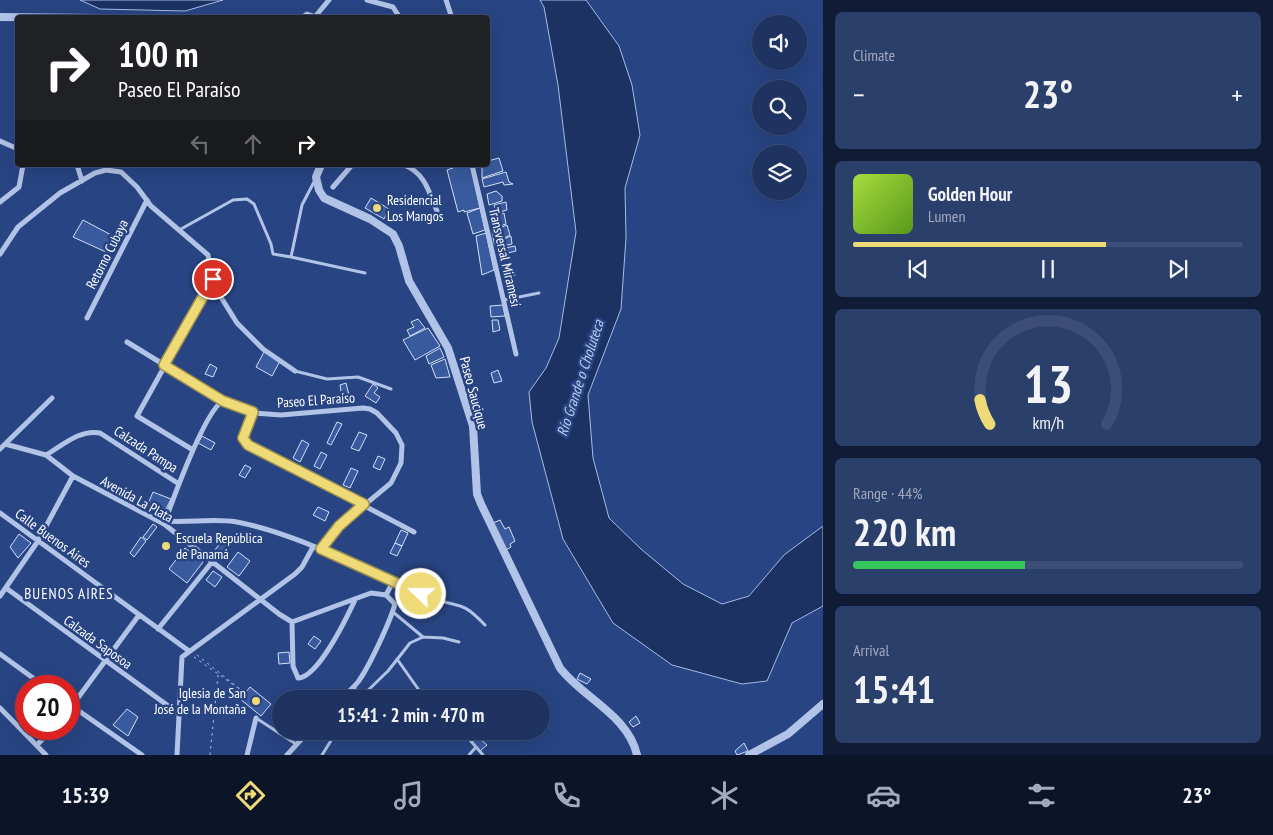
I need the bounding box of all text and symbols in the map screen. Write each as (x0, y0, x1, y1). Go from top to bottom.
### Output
map controls (752, 15, 807, 200)
button: sound (752, 15, 807, 70)
text: 100 m (118, 31, 199, 77)
icon: right (35, 35, 100, 100)
text: Climate (853, 45, 895, 65)
text: 23° (1023, 69, 1073, 118)
text: Paseo El Paraíso (118, 75, 241, 103)
text: − (853, 76, 865, 113)
text: + (1231, 76, 1243, 113)
button: search (752, 80, 807, 135)
icon: left (186, 130, 214, 158)
icon: ahead (239, 130, 267, 158)
icon: right (292, 130, 320, 158)
button: layers (752, 145, 807, 200)
text: Golden Hour (928, 182, 1012, 206)
place label: Residencial Los Mangos (387, 191, 444, 225)
marker: Residencial Los Mangos (371, 202, 383, 214)
street label: Transversal Miramesí (485, 206, 525, 308)
text: Lumen (928, 206, 965, 226)
street label: Retorno Cubaya (82, 216, 132, 292)
icon: previous (904, 255, 932, 283)
icon: pause (1034, 255, 1062, 283)
icon: next (1164, 255, 1192, 283)
pin (192, 258, 234, 300)
icon: arrive (199, 265, 227, 293)
water label: Río Grande o Choluteca (552, 317, 608, 439)
text: 13 (1023, 350, 1073, 417)
street label: Paseo Saucique (456, 355, 492, 432)
street label: Paseo El Paraíso (276, 388, 356, 412)
text: km/h (1032, 411, 1064, 434)
street label: Calzada Pampa (111, 422, 181, 476)
street label: Avenida La Plata (98, 472, 176, 526)
text: Range · 44% (853, 483, 922, 503)
street label: Calle Buenos Aires (12, 505, 95, 572)
text: 220 km (853, 507, 956, 556)
place label: Escuela República de Panamá (176, 529, 263, 563)
marker: Escuela República de Panamá (160, 540, 172, 552)
position arrow (394, 567, 446, 619)
district label: BUENOS AIRES (24, 584, 114, 603)
street label: Calzada Saposoa (60, 611, 136, 673)
text: Arrival (853, 640, 889, 660)
text: 15:41 (853, 664, 935, 713)
speed limit sign: 20 (15, 675, 80, 740)
place label: Iglesia de San José de la Montaña (153, 684, 246, 718)
marker: Iglesia de San José de la Montaña (250, 695, 262, 707)
text: 15:41 · 2 min · 470 m (338, 703, 484, 727)
icon: directions (233, 778, 268, 813)
icon: music (391, 778, 426, 813)
icon: phone (549, 778, 584, 813)
icon: climate (707, 778, 742, 813)
icon: car (866, 778, 901, 813)
icon: filters (1024, 778, 1059, 813)
text: 15:39 (62, 781, 109, 809)
text: 23° (1182, 781, 1211, 809)

